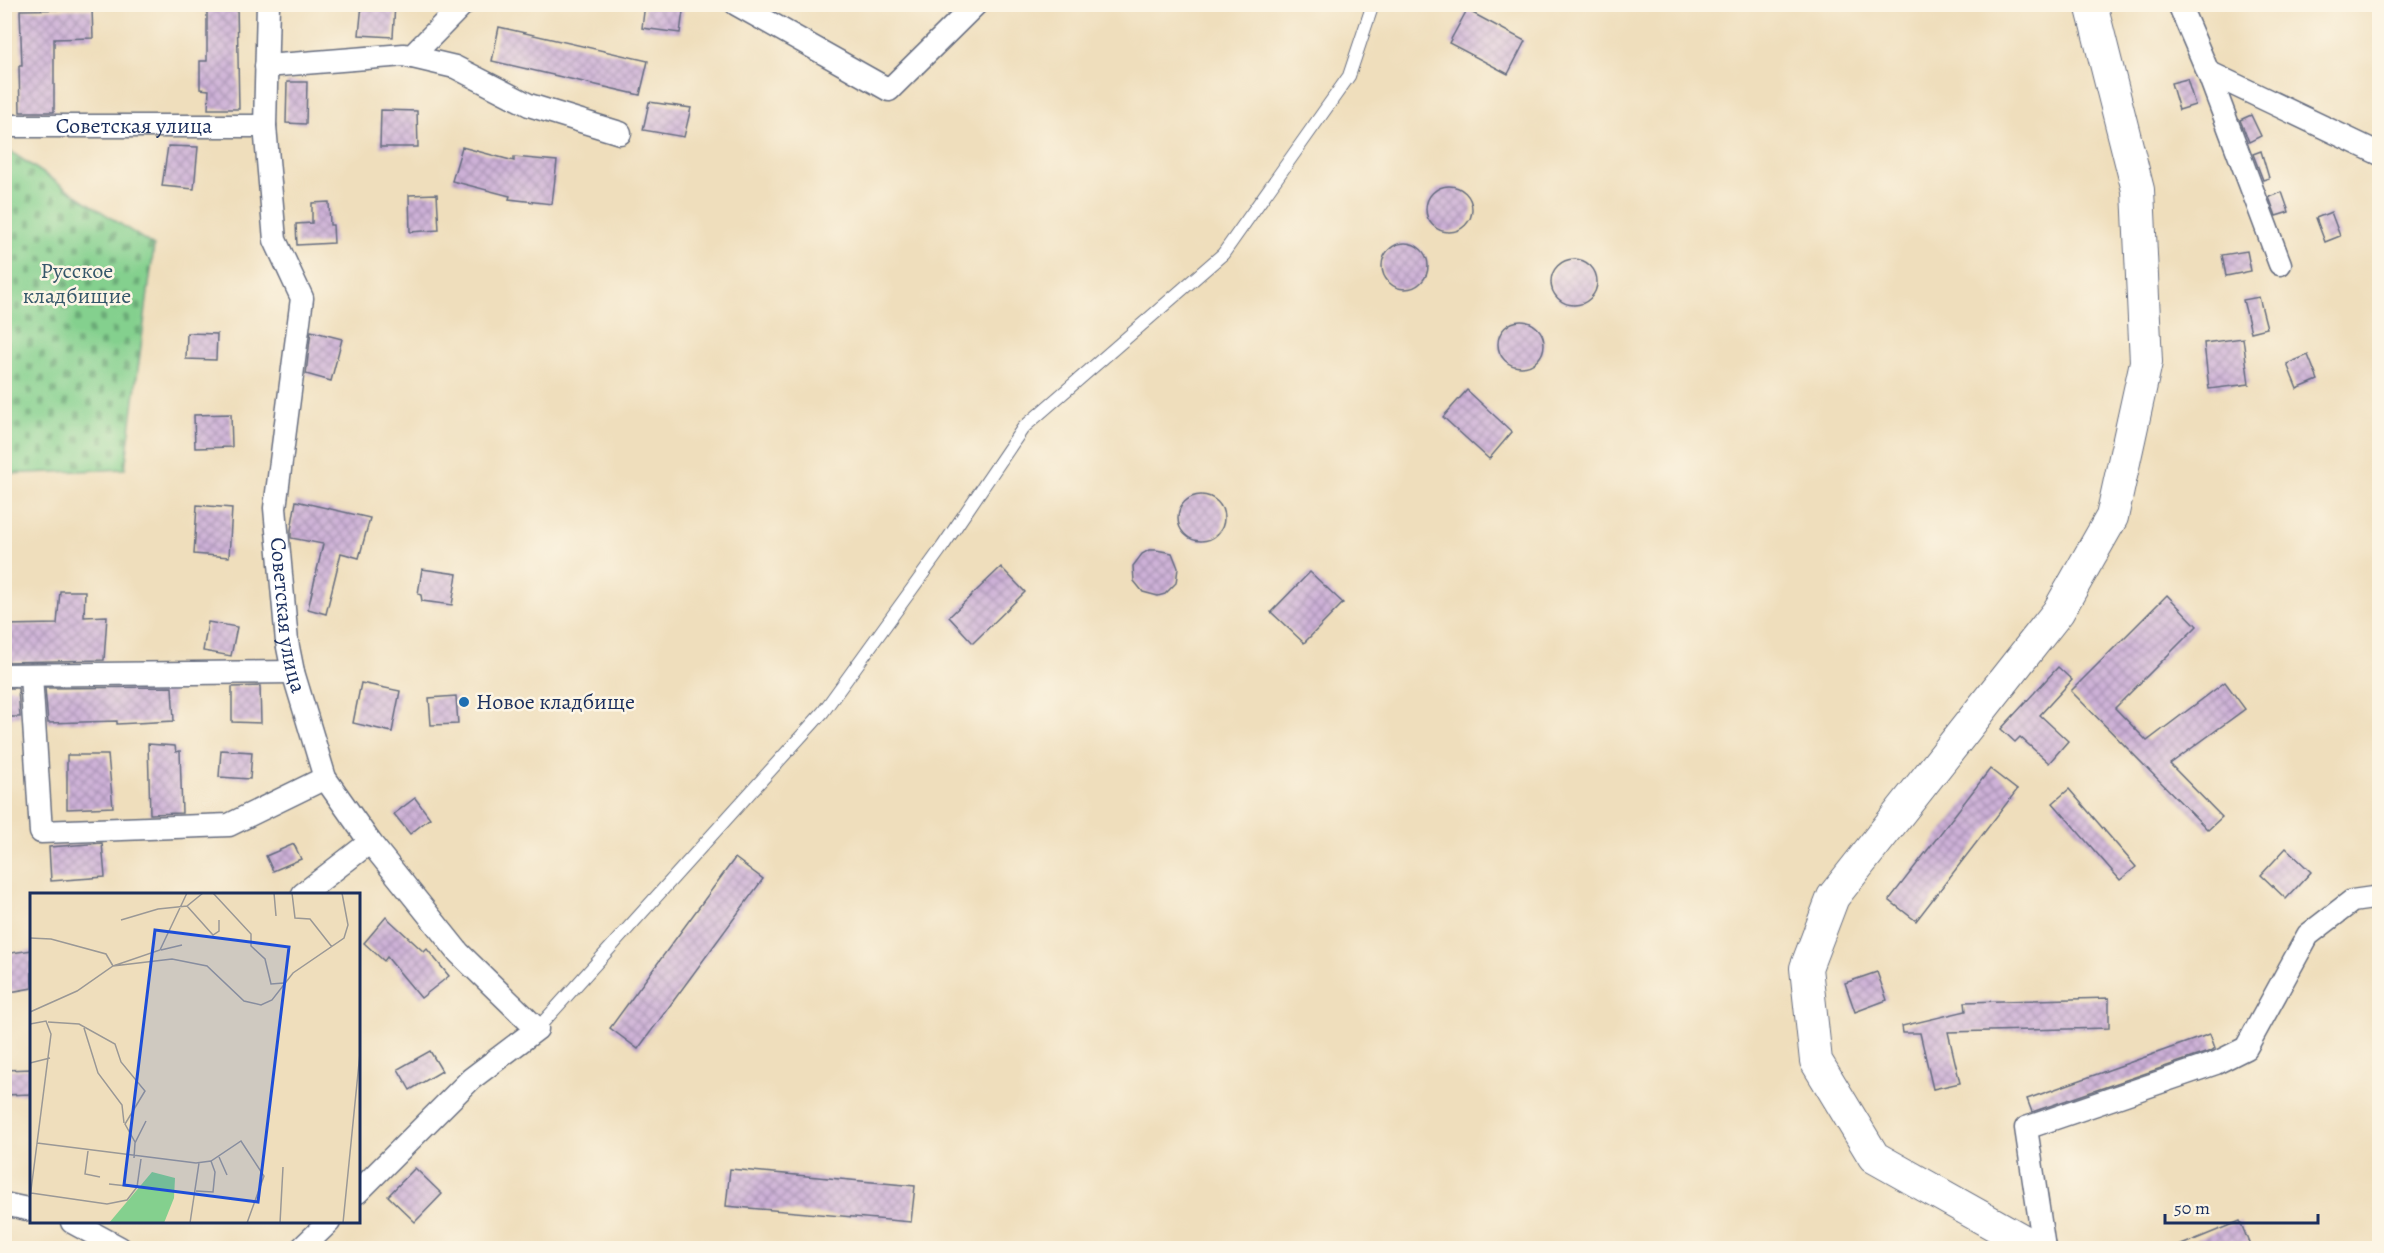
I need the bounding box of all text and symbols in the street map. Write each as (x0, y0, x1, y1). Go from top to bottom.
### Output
street label: Советская улица (56, 111, 213, 141)
park label: Русское кладбищие (23, 256, 131, 311)
street label: Советская улица (263, 536, 314, 697)
place label: Новое кладбище (476, 687, 635, 717)
marker: Новое кладбище (457, 695, 471, 709)
inset map (30, 893, 360, 1223)
scale bar (2165, 1187, 2318, 1225)
text: 50 m (2174, 1196, 2210, 1220)

